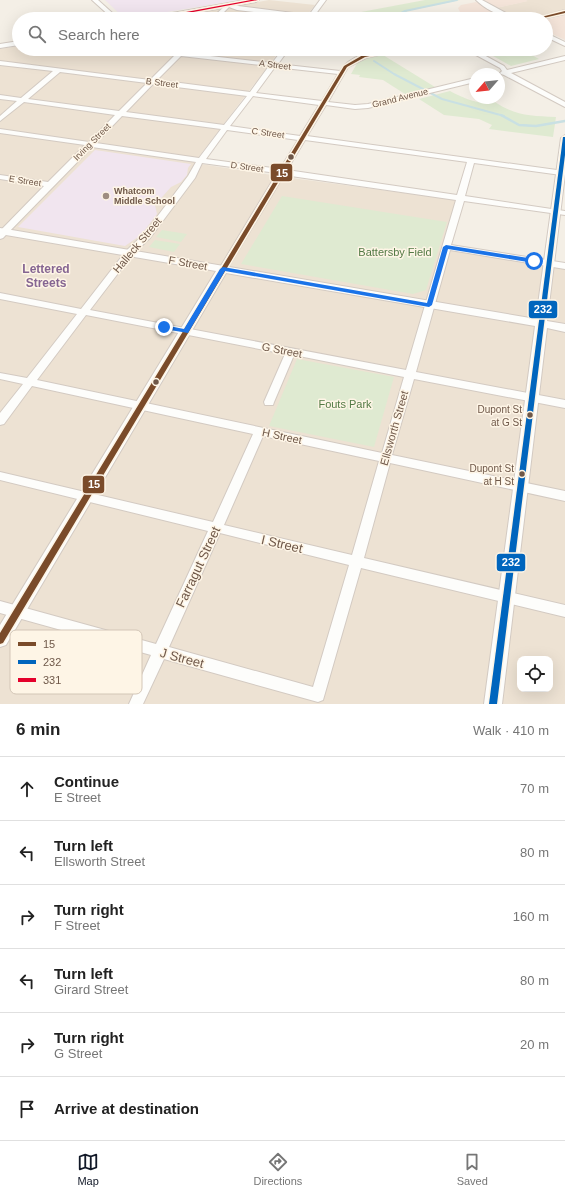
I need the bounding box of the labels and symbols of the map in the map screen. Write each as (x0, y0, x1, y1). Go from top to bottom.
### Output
street label: A Street (258, 58, 292, 72)
north arrow (469, 68, 505, 104)
street label: B Street (145, 76, 179, 90)
street label: Grand Avenue (371, 86, 429, 110)
street label: Irving Street (71, 121, 113, 163)
street label: C Street (251, 126, 286, 140)
unlabelled marker (286, 152, 296, 162)
street label: D Street (230, 160, 265, 174)
line badge: 15 (270, 163, 293, 182)
text: 15 (276, 167, 288, 179)
street label: E Street (8, 174, 42, 189)
place label: Whatcom Middle School (114, 186, 175, 206)
marker: Whatcom Middle School (101, 191, 111, 201)
street label: Halleck Street (110, 215, 164, 275)
park label: Battersby Field (358, 246, 432, 258)
route start (525, 252, 543, 270)
street label: F Street (168, 254, 208, 272)
district label: Lettered Streets (22, 262, 70, 290)
line badge: 232 (528, 300, 558, 319)
text: 232 (534, 303, 552, 315)
route end (155, 318, 173, 336)
street label: G Street (261, 340, 303, 360)
unlabelled marker (151, 377, 161, 387)
street label: Ellsworth Street (378, 389, 410, 467)
park label: Fouts Park (318, 398, 372, 410)
place label: Dupont St at G St (478, 404, 522, 428)
marker: Dupont St at G St (525, 410, 535, 420)
street label: H Street (261, 426, 303, 446)
place label: Dupont St at H St (470, 463, 514, 487)
marker: Dupont St at H St (517, 469, 527, 479)
line badge: 15 (82, 475, 105, 494)
text: 15 (88, 478, 100, 490)
street label: Farragut Street (173, 524, 223, 610)
street label: I Street (260, 532, 304, 556)
line badge: 232 (496, 553, 526, 572)
text: 232 (502, 556, 520, 568)
legend (10, 630, 142, 694)
text: 15 (43, 638, 55, 650)
street label: J Street (158, 645, 206, 671)
text: 232 (43, 656, 61, 668)
text: 331 (43, 674, 61, 686)

